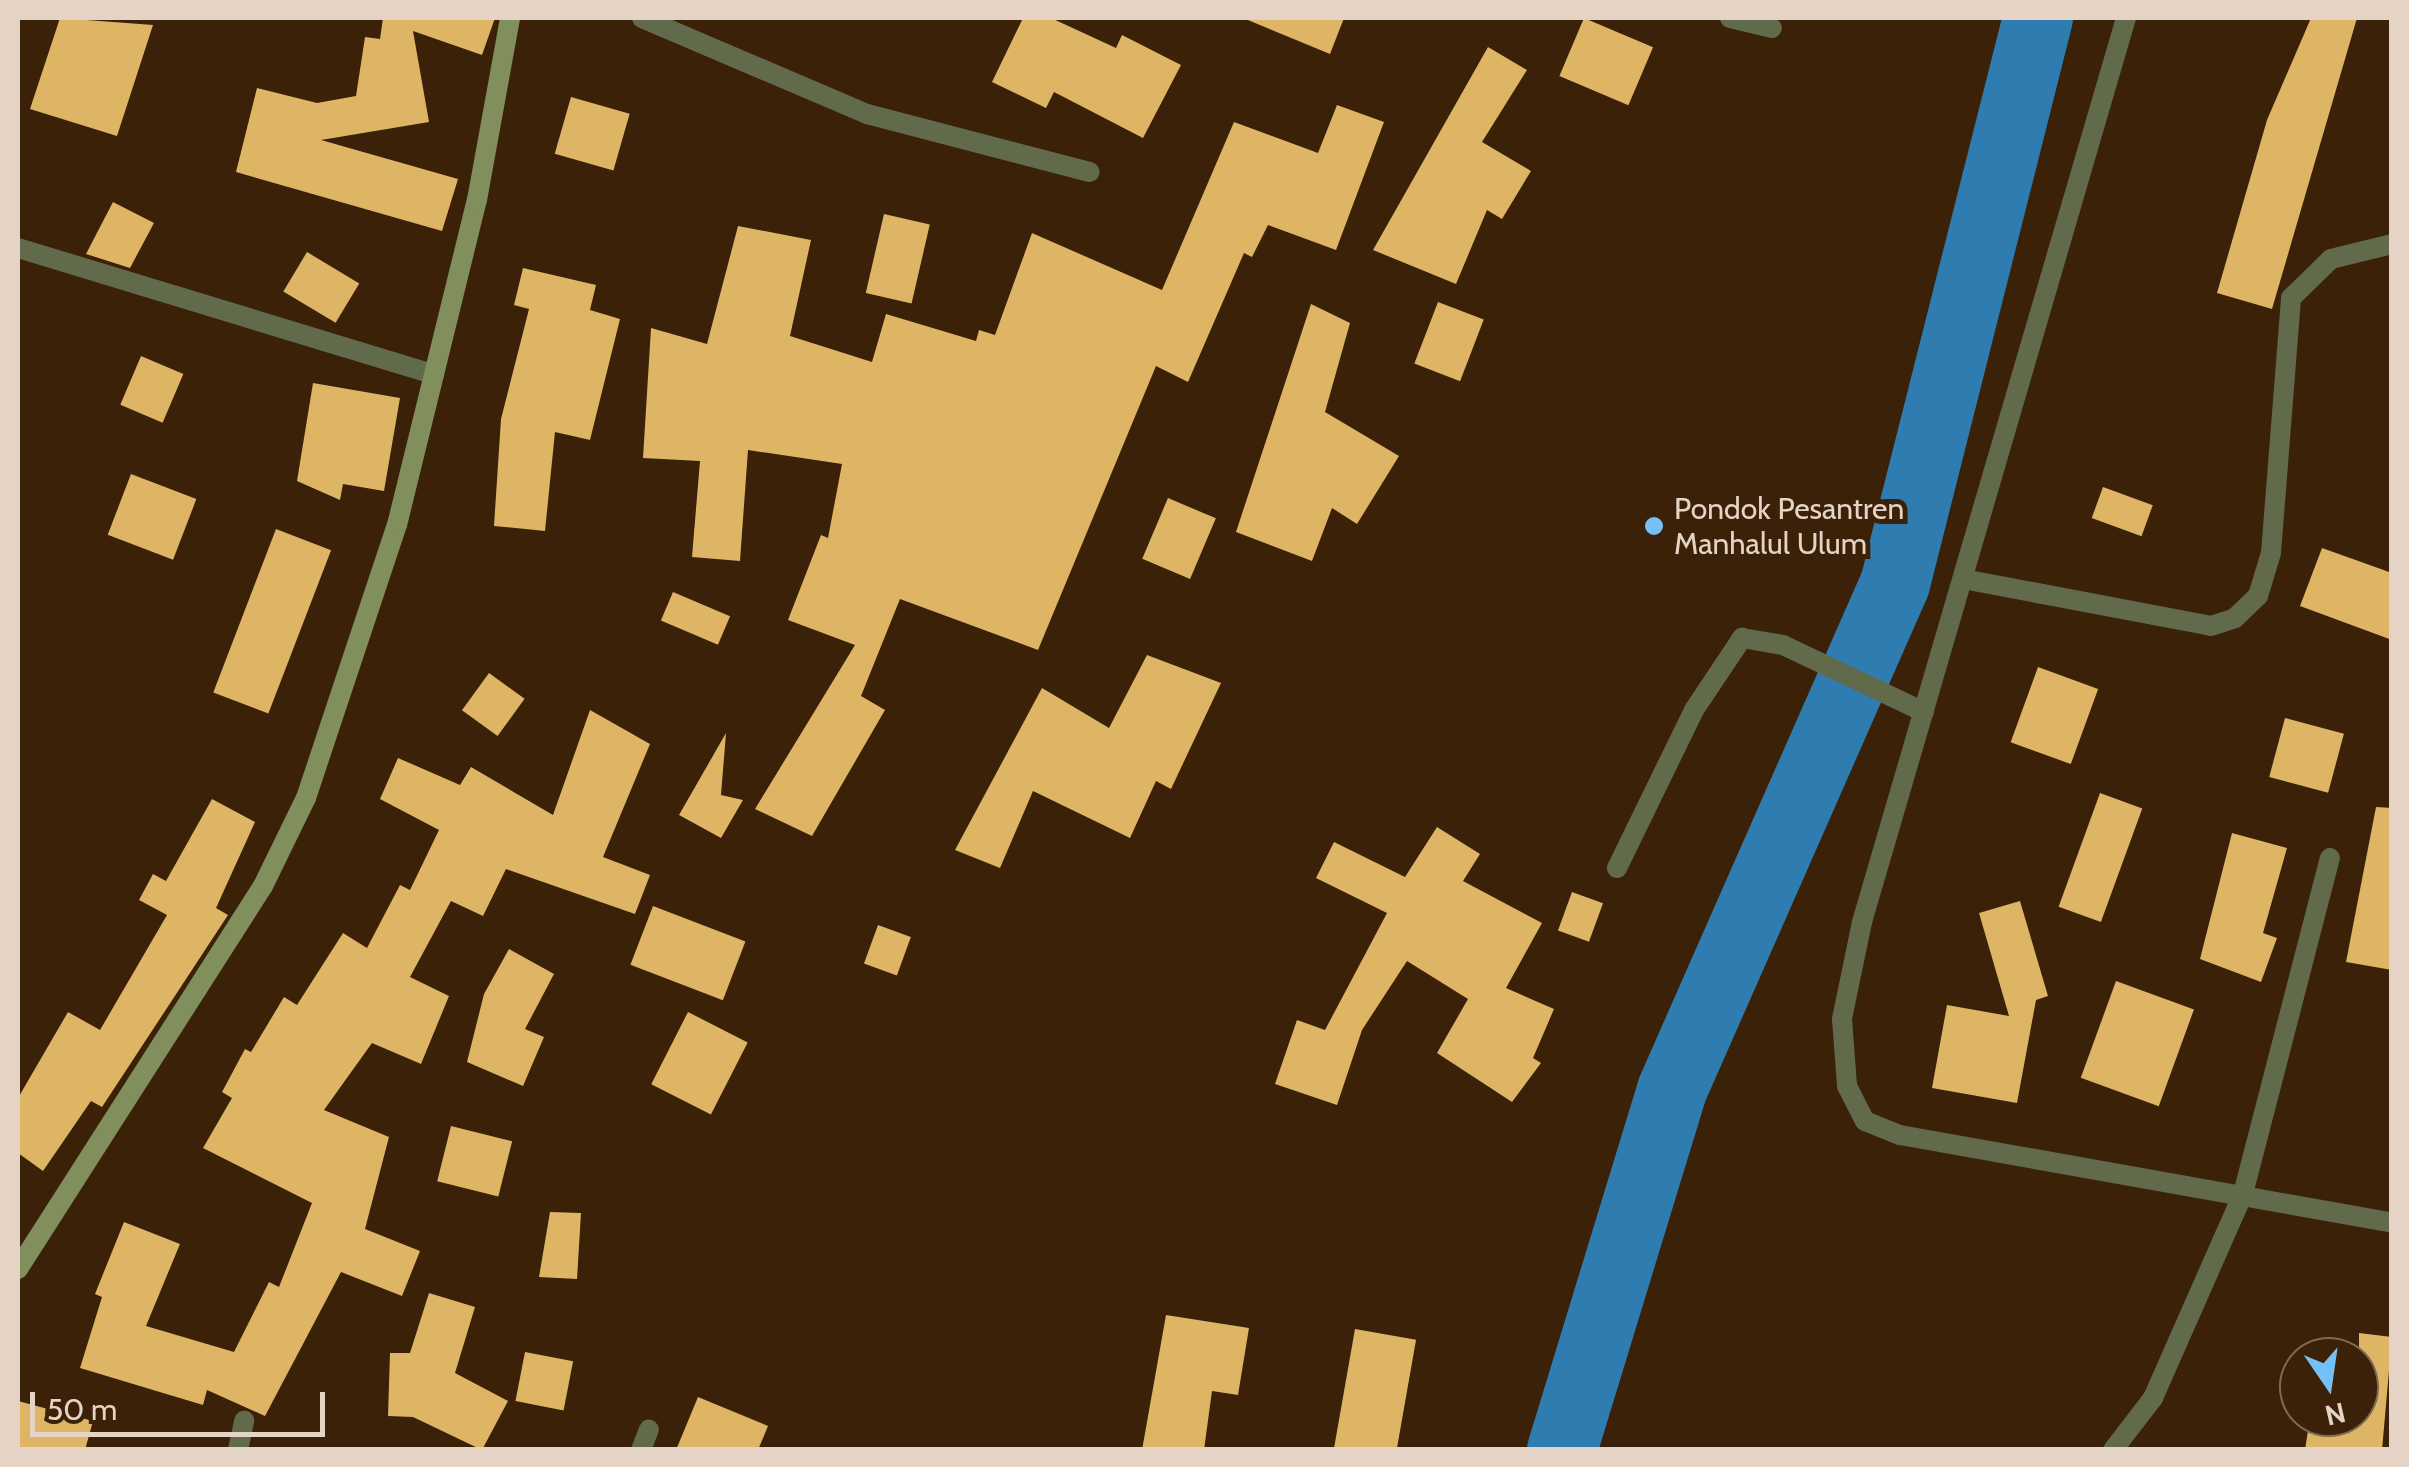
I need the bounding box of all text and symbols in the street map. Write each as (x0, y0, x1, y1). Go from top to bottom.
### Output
place label: Pondok Pesantren Manhalul Ulum (1674, 491, 1904, 562)
marker: Pondok Pesantren Manhalul Ulum (1643, 515, 1665, 537)
north arrow (2279, 1337, 2379, 1437)
scale bar (35, 1372, 330, 1434)
text: 50 m (47, 1391, 117, 1428)
text: N (2322, 1395, 2349, 1433)

